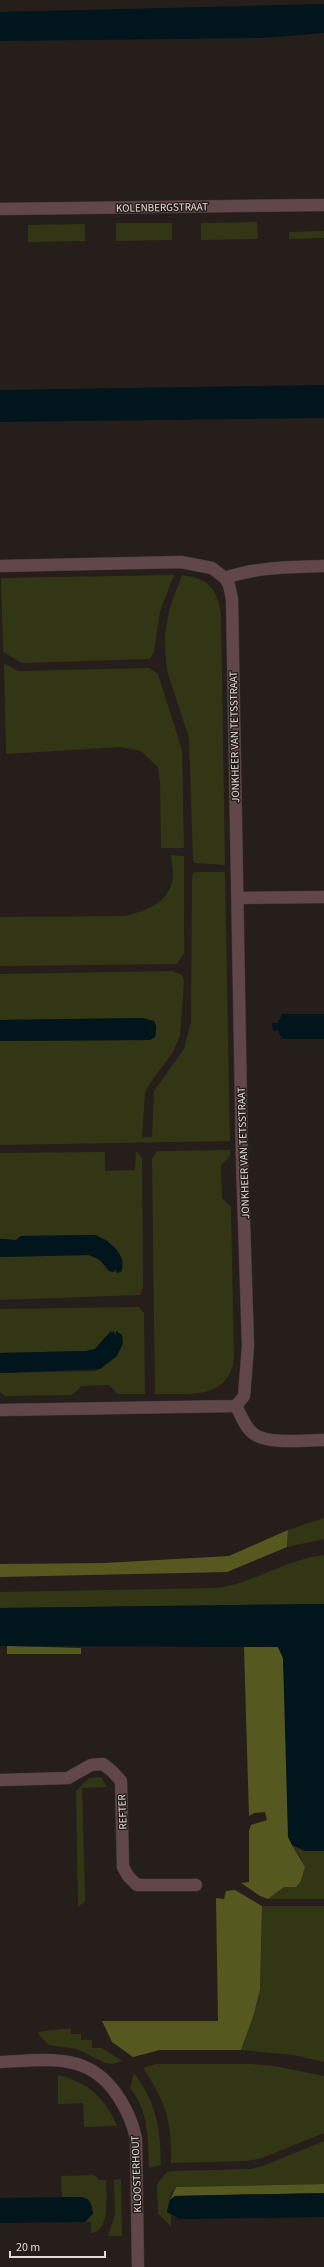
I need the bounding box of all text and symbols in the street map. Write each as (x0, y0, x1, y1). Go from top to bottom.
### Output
street label: KOLENBERGSTRAAT (116, 199, 208, 216)
street label: JONKHEER VAN TETSSTRAAT (226, 671, 243, 803)
street label: JONKHEER VAN TETSSTRAAT (234, 1087, 253, 1219)
street label: REFTER (114, 1794, 131, 1830)
street label: KLOOSTERHOUT (128, 2135, 145, 2213)
scale bar (10, 2233, 105, 2259)
text: 20 m (16, 2239, 40, 2256)

